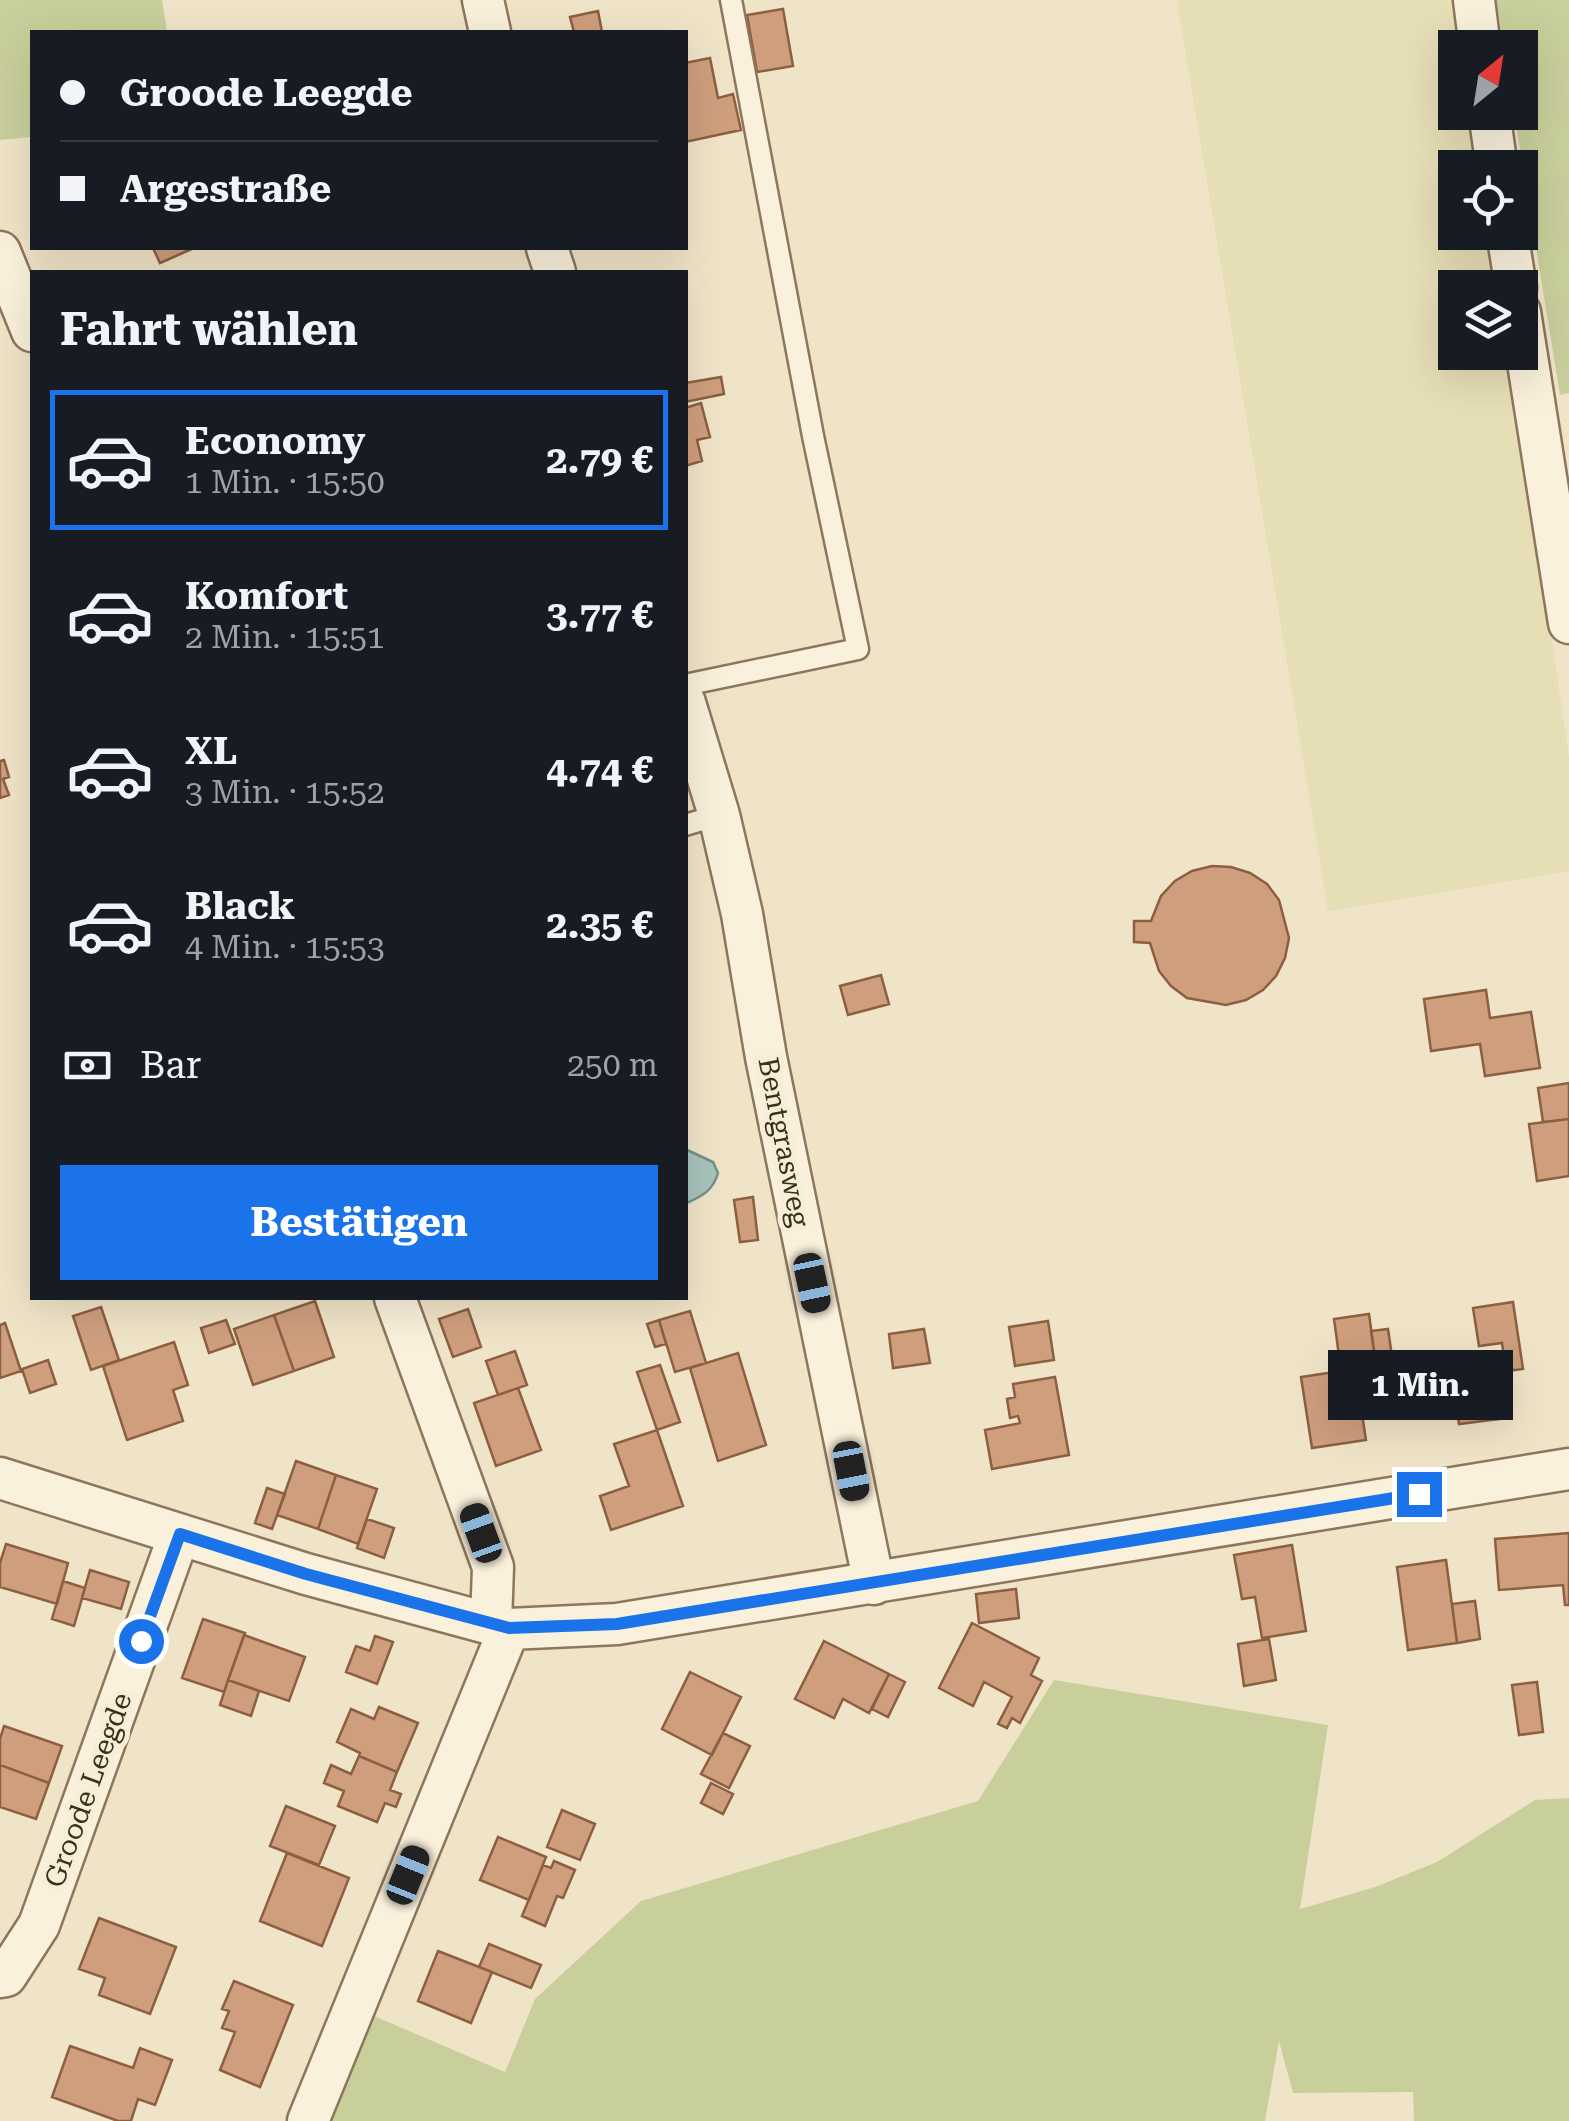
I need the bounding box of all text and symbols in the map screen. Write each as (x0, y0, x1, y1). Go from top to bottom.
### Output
north arrow (1438, 30, 1538, 130)
map controls (1438, 30, 1538, 370)
text: Groode Leegde (120, 71, 413, 115)
button: locate (1438, 150, 1538, 250)
text: Argestraße (120, 167, 331, 211)
button: layers (1438, 270, 1538, 370)
text: Fahrt wählen (60, 303, 358, 356)
icon: car (65, 415, 155, 505)
text: Economy (185, 419, 365, 463)
text: 2.79 € (546, 438, 653, 482)
text: 1 Min. · 15:50 (185, 463, 385, 501)
icon: car (65, 570, 155, 660)
text: Komfort (185, 574, 348, 618)
text: 3.77 € (546, 593, 653, 637)
text: 2 Min. · 15:51 (185, 618, 385, 656)
icon: car (65, 725, 155, 815)
text: XL (185, 729, 237, 773)
text: 4.74 € (546, 748, 653, 792)
text: 3 Min. · 15:52 (185, 773, 385, 811)
icon: car (65, 880, 155, 970)
text: Black (185, 884, 295, 928)
text: 2.35 € (546, 903, 653, 947)
text: 4 Min. · 15:53 (185, 928, 385, 966)
icon: cash (60, 1038, 115, 1093)
text: Bar (140, 1043, 201, 1087)
text: 250 m (567, 1046, 658, 1084)
street label: Bentgrasweg (751, 1055, 817, 1230)
button: Bestätigen (60, 1165, 658, 1280)
car (791, 1251, 833, 1315)
callout: 1 Min. (1326, 1349, 1512, 1419)
text: 1 Min. (1371, 1366, 1470, 1404)
car (831, 1439, 871, 1503)
route end (1397, 1472, 1442, 1517)
car (457, 1500, 505, 1566)
route start (119, 1619, 164, 1664)
street label: Groode Leegde (37, 1688, 139, 1892)
car (383, 1842, 433, 1908)

